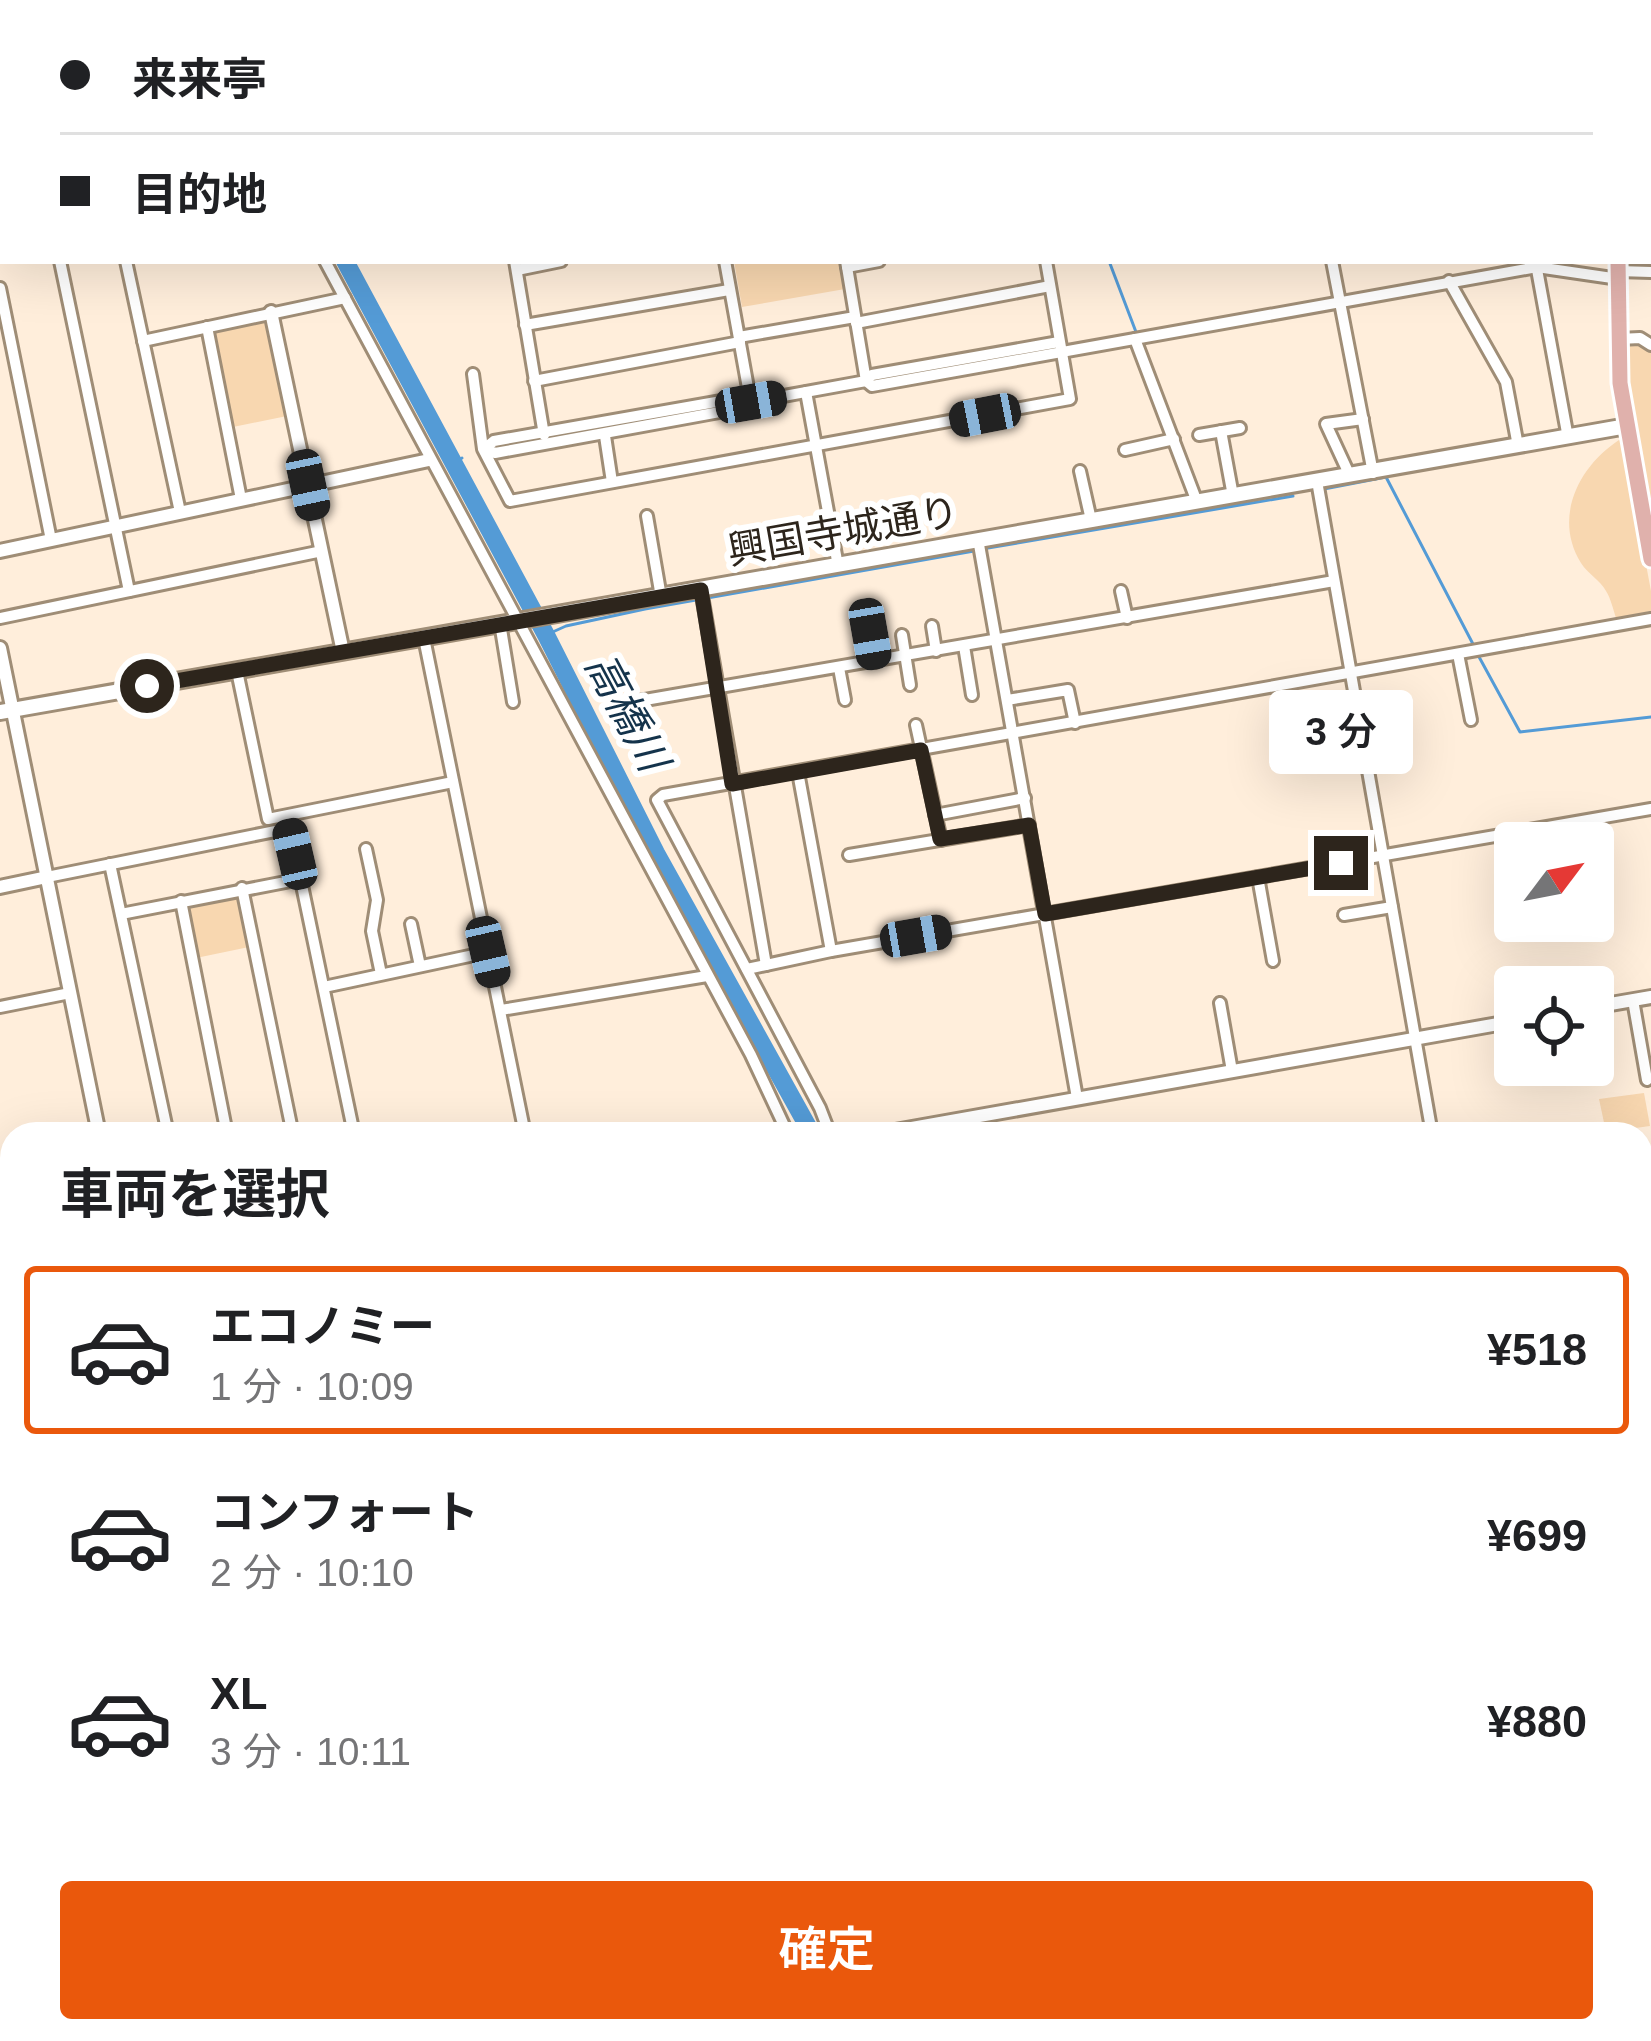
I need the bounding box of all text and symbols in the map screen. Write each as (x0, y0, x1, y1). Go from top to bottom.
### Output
text: 来来亭 (132, 54, 267, 105)
text: 目的地 (132, 169, 267, 220)
car (712, 378, 790, 426)
car (946, 390, 1024, 440)
car (283, 446, 333, 524)
street label: 興国寺城通り (724, 490, 962, 572)
car (846, 595, 894, 673)
water label: 高橋川 (577, 645, 679, 782)
route start (120, 659, 174, 713)
callout: 3 分 (1269, 689, 1413, 773)
text: 3 分 (1305, 710, 1377, 753)
car (269, 815, 321, 893)
north arrow (1494, 822, 1614, 942)
map controls (1494, 822, 1614, 1086)
route end (1314, 836, 1368, 890)
car (877, 912, 955, 960)
car (462, 913, 514, 991)
button: locate (1494, 966, 1614, 1086)
text: 車両を選択 (60, 1164, 330, 1224)
icon: car (66, 1296, 174, 1404)
text: エコノミー (210, 1301, 435, 1352)
text: ¥518 (1487, 1324, 1587, 1375)
text: 1 分 · 10:09 (210, 1365, 414, 1408)
icon: car (66, 1482, 174, 1590)
text: コンフォート (210, 1487, 479, 1538)
text: ¥699 (1487, 1510, 1587, 1561)
text: 2 分 · 10:10 (210, 1551, 414, 1594)
icon: car (66, 1668, 174, 1776)
text: XL (210, 1668, 268, 1719)
text: ¥880 (1487, 1696, 1587, 1747)
text: 3 分 · 10:11 (210, 1730, 411, 1773)
button: 確定 (60, 1881, 1593, 2019)

